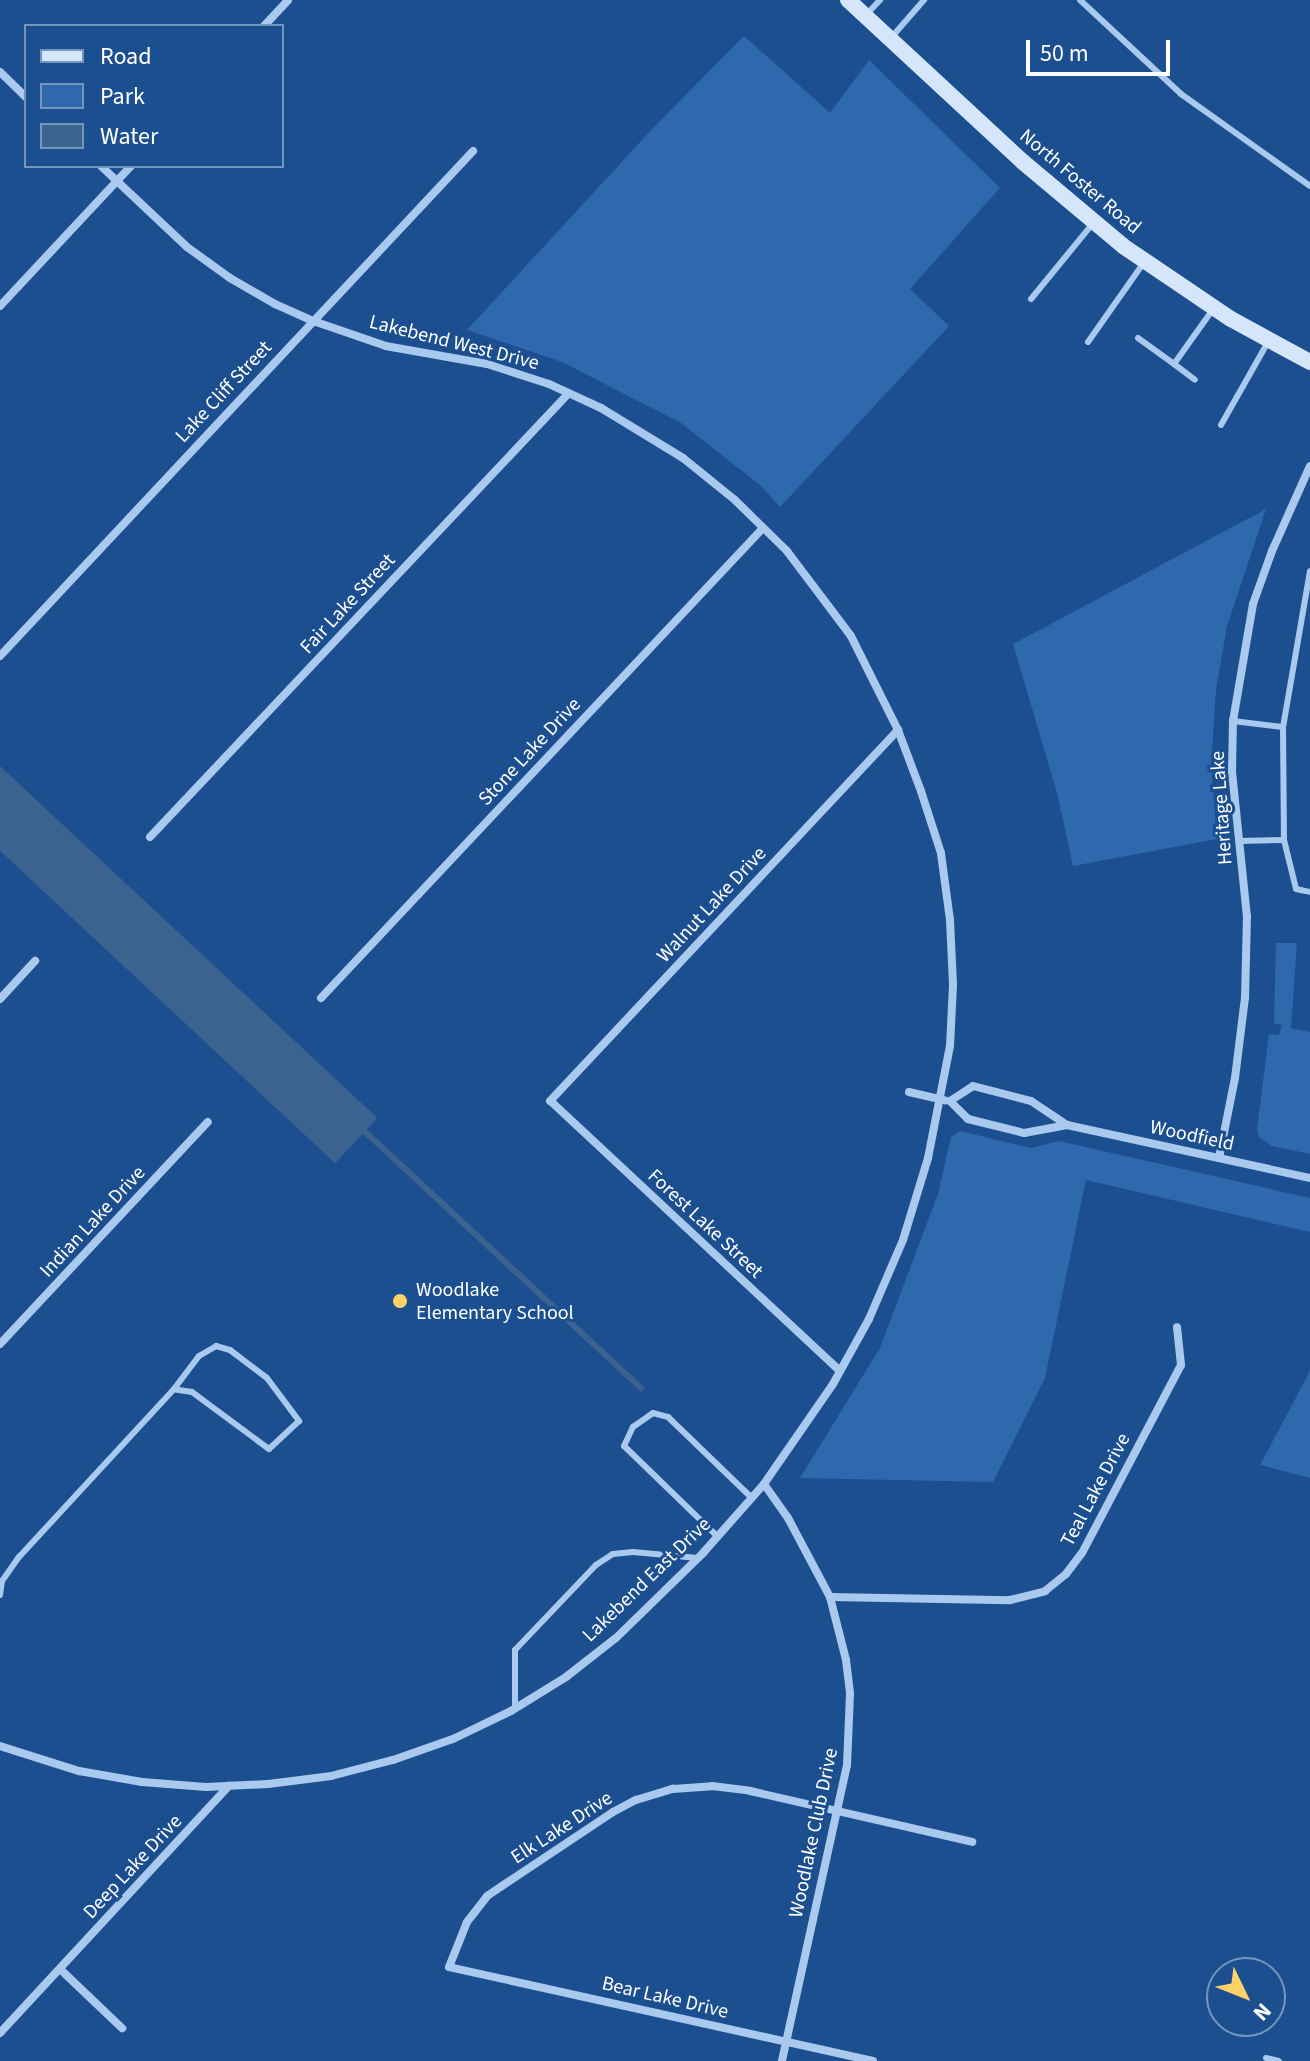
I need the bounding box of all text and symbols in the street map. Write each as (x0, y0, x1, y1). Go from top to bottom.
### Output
legend (24, 24, 284, 168)
scale bar (1030, 24, 1174, 74)
text: 50 m (1040, 36, 1089, 71)
text: Road (100, 39, 152, 74)
text: Park (100, 79, 145, 114)
text: Water (100, 119, 158, 154)
street label: North Foster Road (1014, 124, 1146, 240)
street label: Lakebend West Drive (367, 310, 541, 376)
street label: Lake Cliff Street (171, 336, 277, 448)
street label: Fair Lake Street (295, 549, 401, 659)
street label: Stone Lake Drive (474, 693, 586, 811)
street label: Heritage Lake (1206, 750, 1238, 866)
street label: Walnut Lake Drive (652, 842, 772, 968)
street label: Woodfield (1148, 1115, 1236, 1157)
street label: Indian Lake Drive (35, 1161, 151, 1283)
street label: Forest Lake Street (642, 1164, 768, 1284)
place label: Woodlake Elementary School (416, 1278, 574, 1325)
marker: Woodlake Elementary School (391, 1292, 409, 1310)
street label: Teal Lake Drive (1056, 1429, 1136, 1551)
street label: Lakebend East Drive (578, 1513, 716, 1647)
street label: Woodlake Club Drive (784, 1746, 844, 1920)
street label: Elk Lake Drive (507, 1786, 617, 1870)
street label: Deep Lake Drive (79, 1810, 187, 1924)
north arrow (1206, 1957, 1286, 2037)
street label: Bear Lake Drive (599, 1972, 731, 2024)
text: N (1245, 1996, 1279, 2028)

